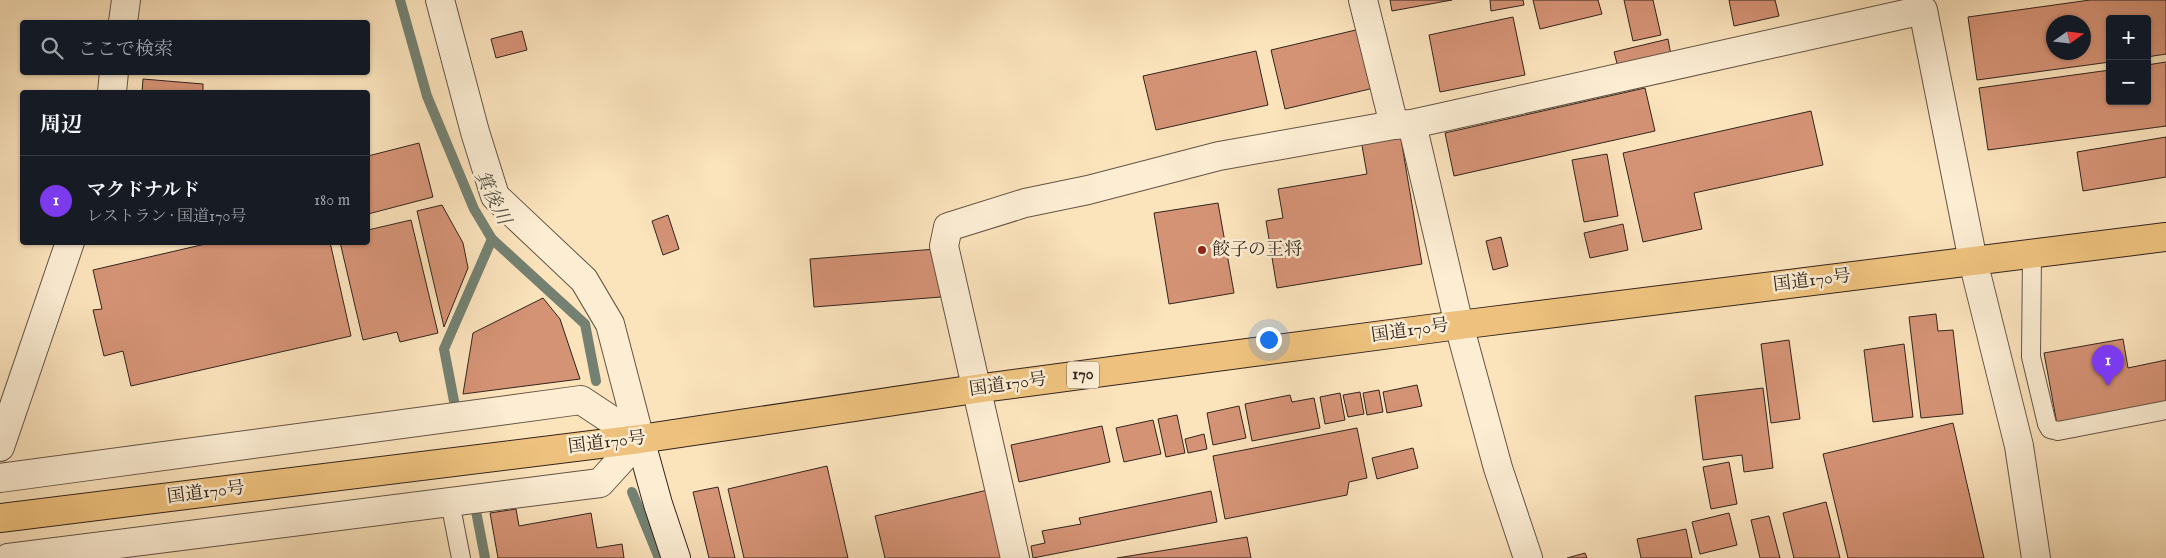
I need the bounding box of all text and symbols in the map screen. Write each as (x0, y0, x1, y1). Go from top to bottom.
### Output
north arrow (2046, 15, 2091, 60)
map controls (2106, 15, 2151, 105)
button: + (2106, 15, 2151, 60)
search box (20, 20, 370, 75)
icon: search (38, 34, 66, 62)
text: ここで検索 (78, 38, 173, 62)
button: − (2106, 60, 2151, 105)
text: 周辺 (40, 112, 82, 139)
water label: 箕後川 (469, 167, 516, 231)
text: マクドナルド (87, 179, 200, 203)
text: 1 (53, 191, 59, 211)
text: 180 m (314, 191, 350, 211)
text: レストラン · 国道170号 (87, 207, 246, 227)
place label: 餃子の王将 (1212, 239, 1302, 262)
marker: 餃子の王将 (1196, 244, 1208, 256)
street label: 国道170号 (1772, 265, 1852, 297)
street label: 国道170号 (1370, 314, 1450, 348)
your location (1256, 327, 1282, 353)
pin: 1 (2092, 345, 2124, 386)
road number: 170 (1067, 362, 1099, 388)
street label: 国道170号 (968, 368, 1048, 402)
street label: 国道170号 (567, 427, 647, 459)
street label: 国道170号 (166, 477, 246, 509)

